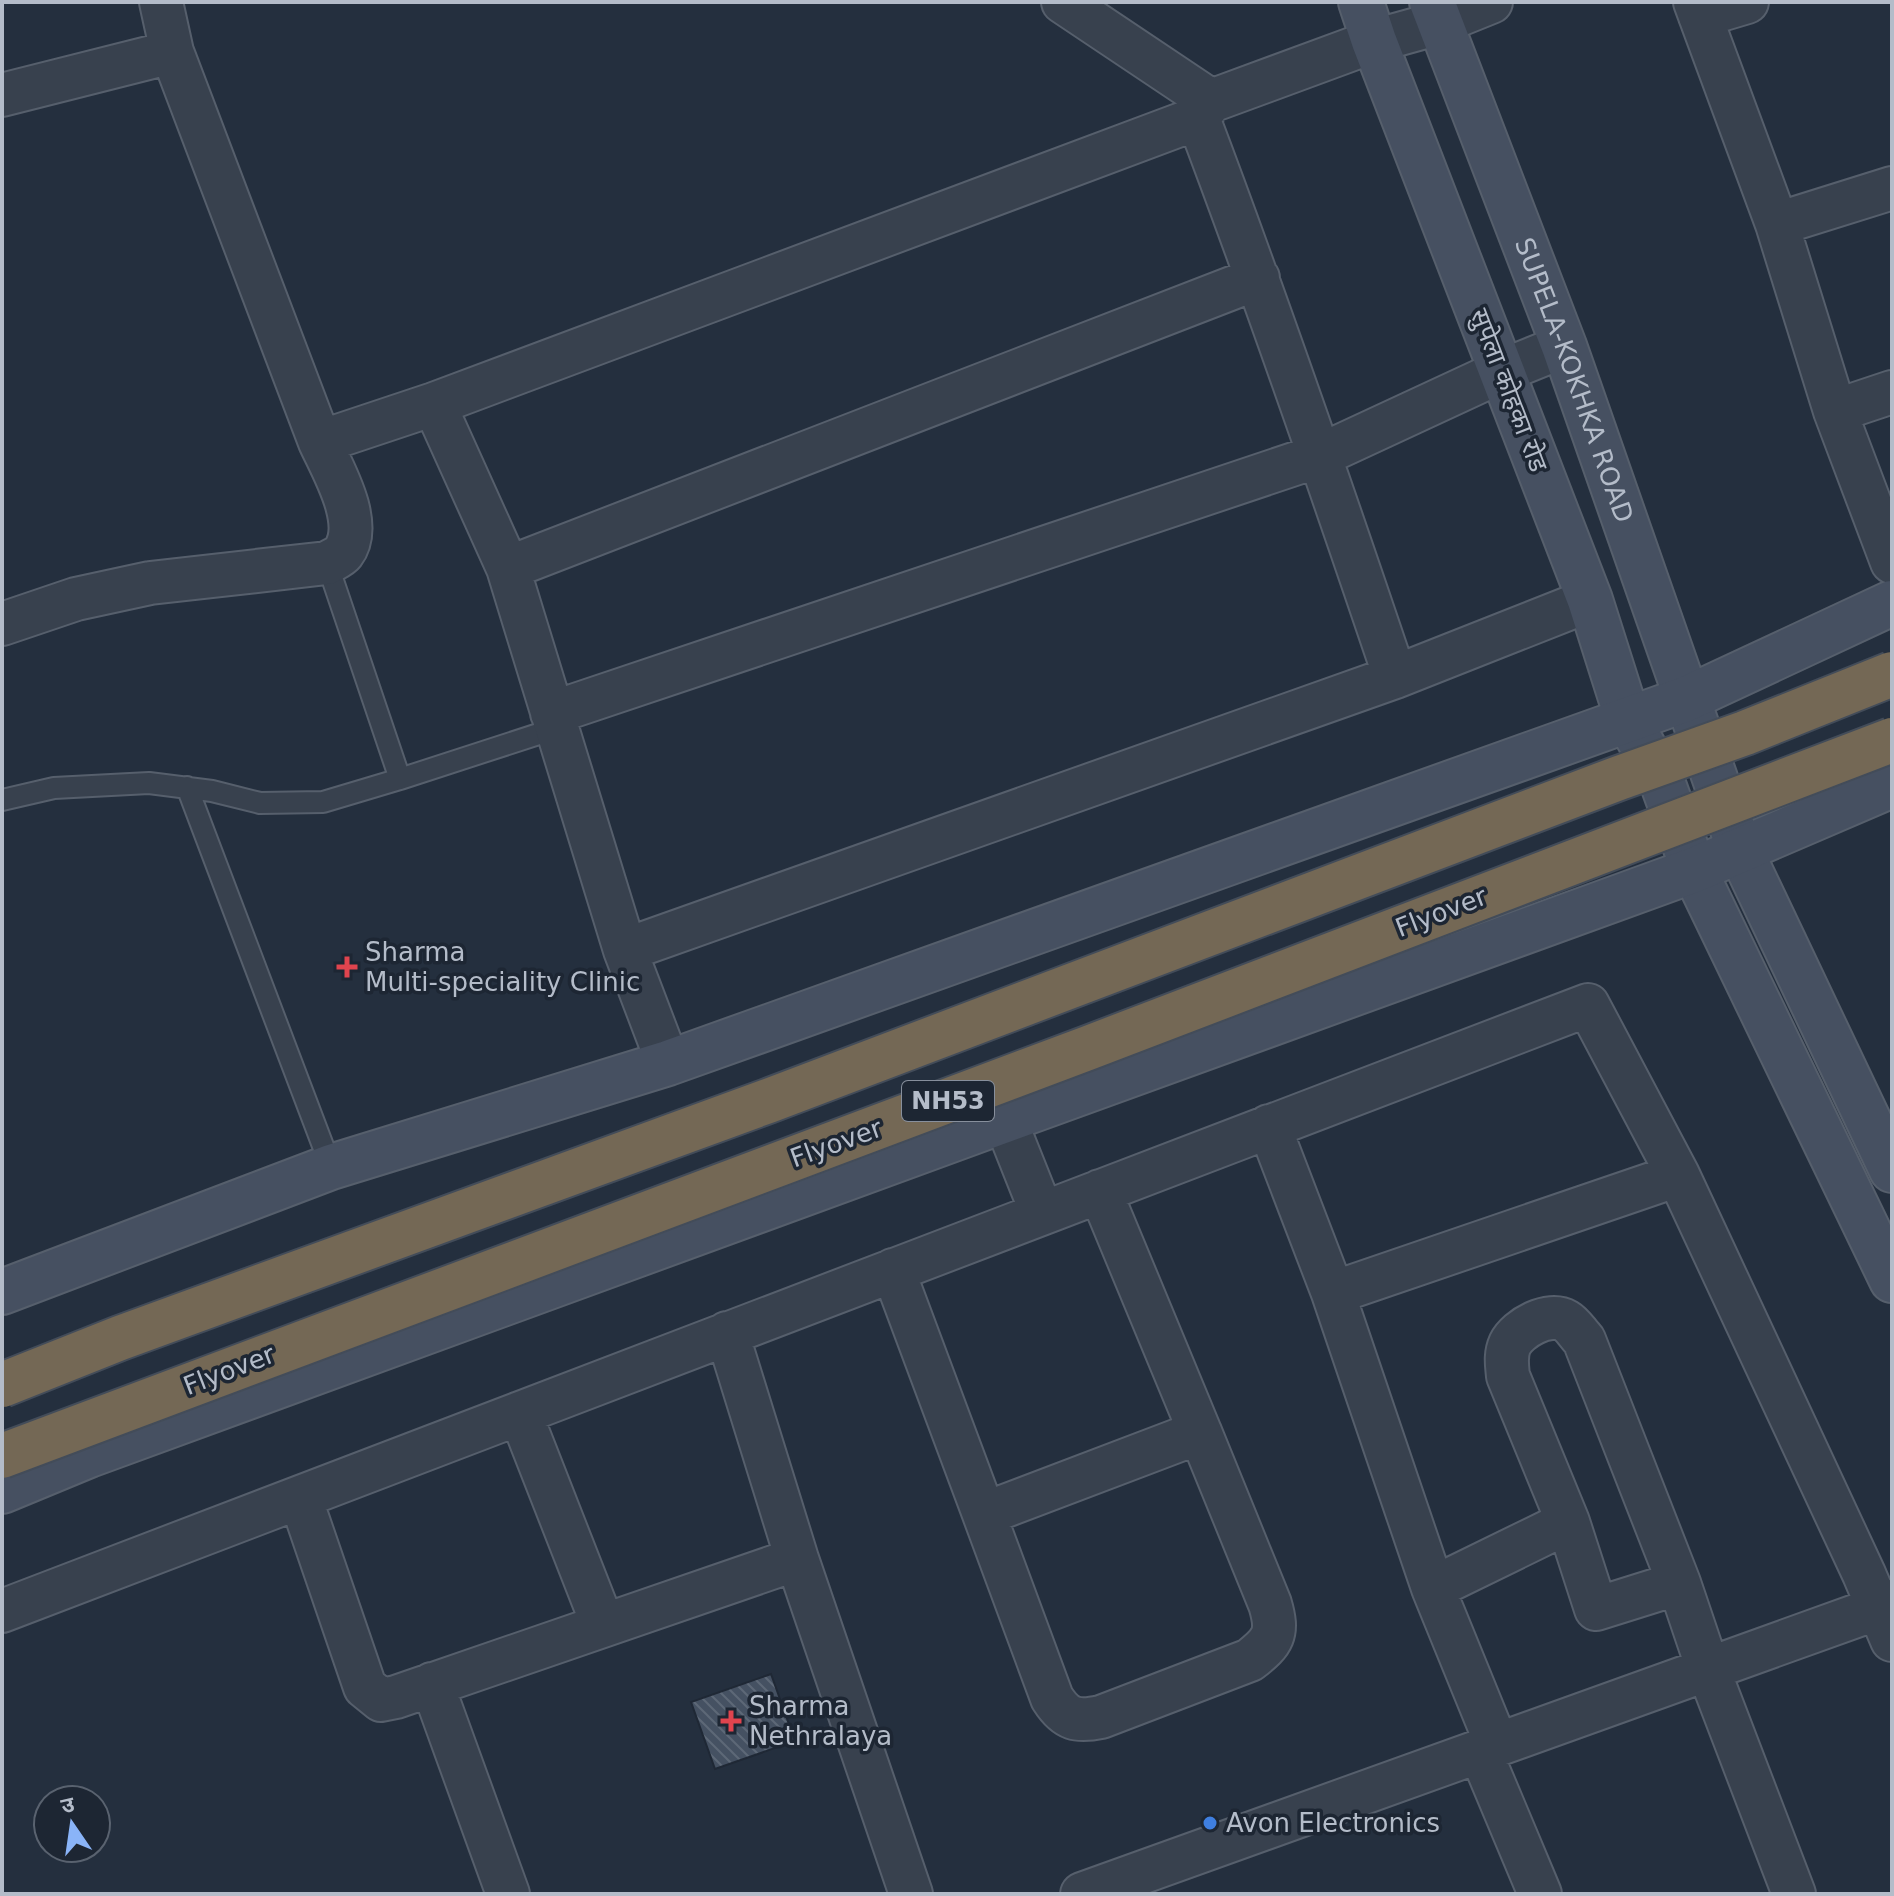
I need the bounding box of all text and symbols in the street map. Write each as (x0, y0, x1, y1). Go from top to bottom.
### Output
street label: SUPELA-KOKHKA ROAD (1509, 233, 1639, 526)
street label: सुपेला कोहका रोड (1463, 304, 1554, 477)
street label: Flyover (1391, 881, 1491, 943)
place label: Sharma Multi-speciality Clinic (365, 937, 640, 997)
marker: Sharma Multi-speciality Clinic (336, 956, 358, 978)
road number: NH53 (902, 1081, 994, 1121)
street label: Flyover (786, 1112, 886, 1173)
street label: Flyover (179, 1339, 279, 1401)
place label: Sharma Nethralaya (749, 1691, 892, 1751)
marker: Sharma Nethralaya (720, 1710, 742, 1732)
north arrow (32, 1784, 112, 1864)
text: उ (59, 1791, 78, 1819)
place label: Avon Electronics (1226, 1808, 1440, 1838)
marker: Avon Electronics (1201, 1814, 1219, 1832)

